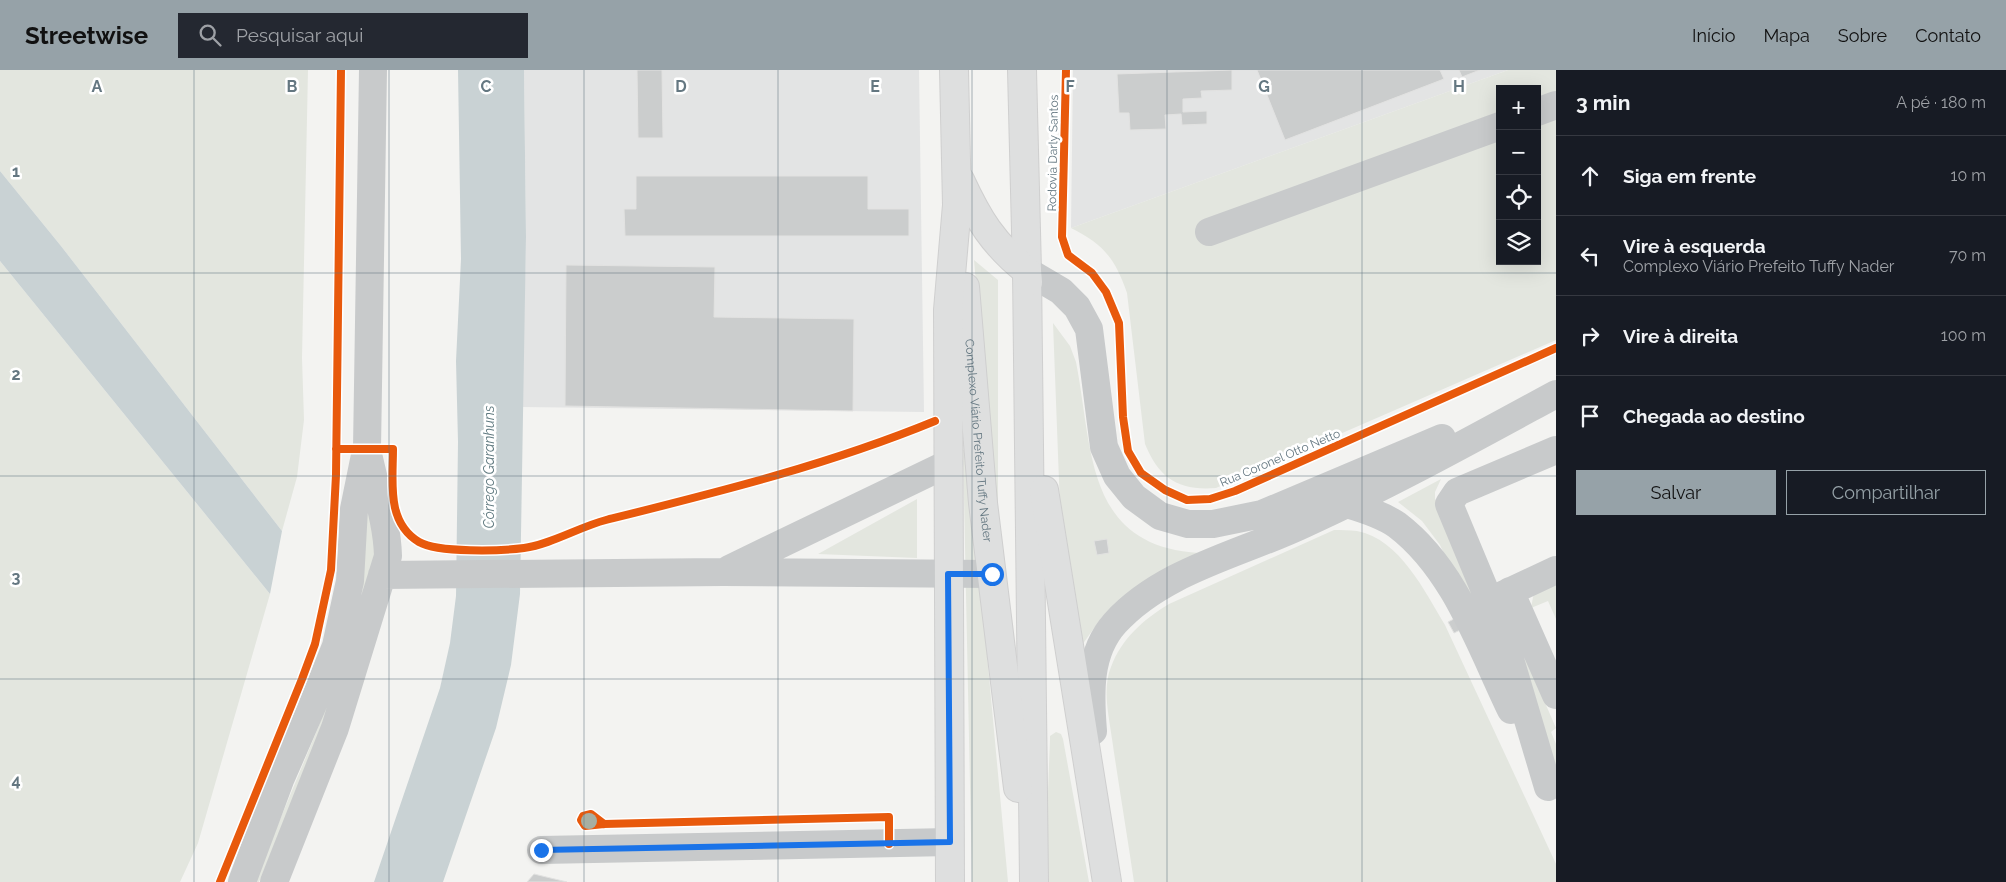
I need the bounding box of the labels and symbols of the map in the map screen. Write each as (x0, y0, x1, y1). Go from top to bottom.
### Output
text: A (92, 77, 103, 96)
text: B (287, 77, 298, 96)
text: C (481, 77, 492, 96)
text: D (675, 77, 687, 96)
text: E (870, 77, 880, 96)
text: F (1065, 77, 1075, 96)
text: G (1258, 77, 1270, 96)
text: H (1453, 77, 1465, 96)
street label: Rodovia Darly Santos (1045, 94, 1061, 212)
text: 1 (12, 162, 20, 181)
street label: Complexo Viário Prefeito Tuffy Nader (962, 338, 995, 543)
text: 2 (11, 365, 21, 384)
water label: Córrego Garanhuns (481, 405, 497, 528)
street label: Rua Coronel Otto Netto (1218, 426, 1342, 490)
route start (981, 563, 1004, 586)
text: 3 (12, 568, 21, 587)
text: 4 (11, 771, 21, 790)
route end (530, 839, 553, 862)

